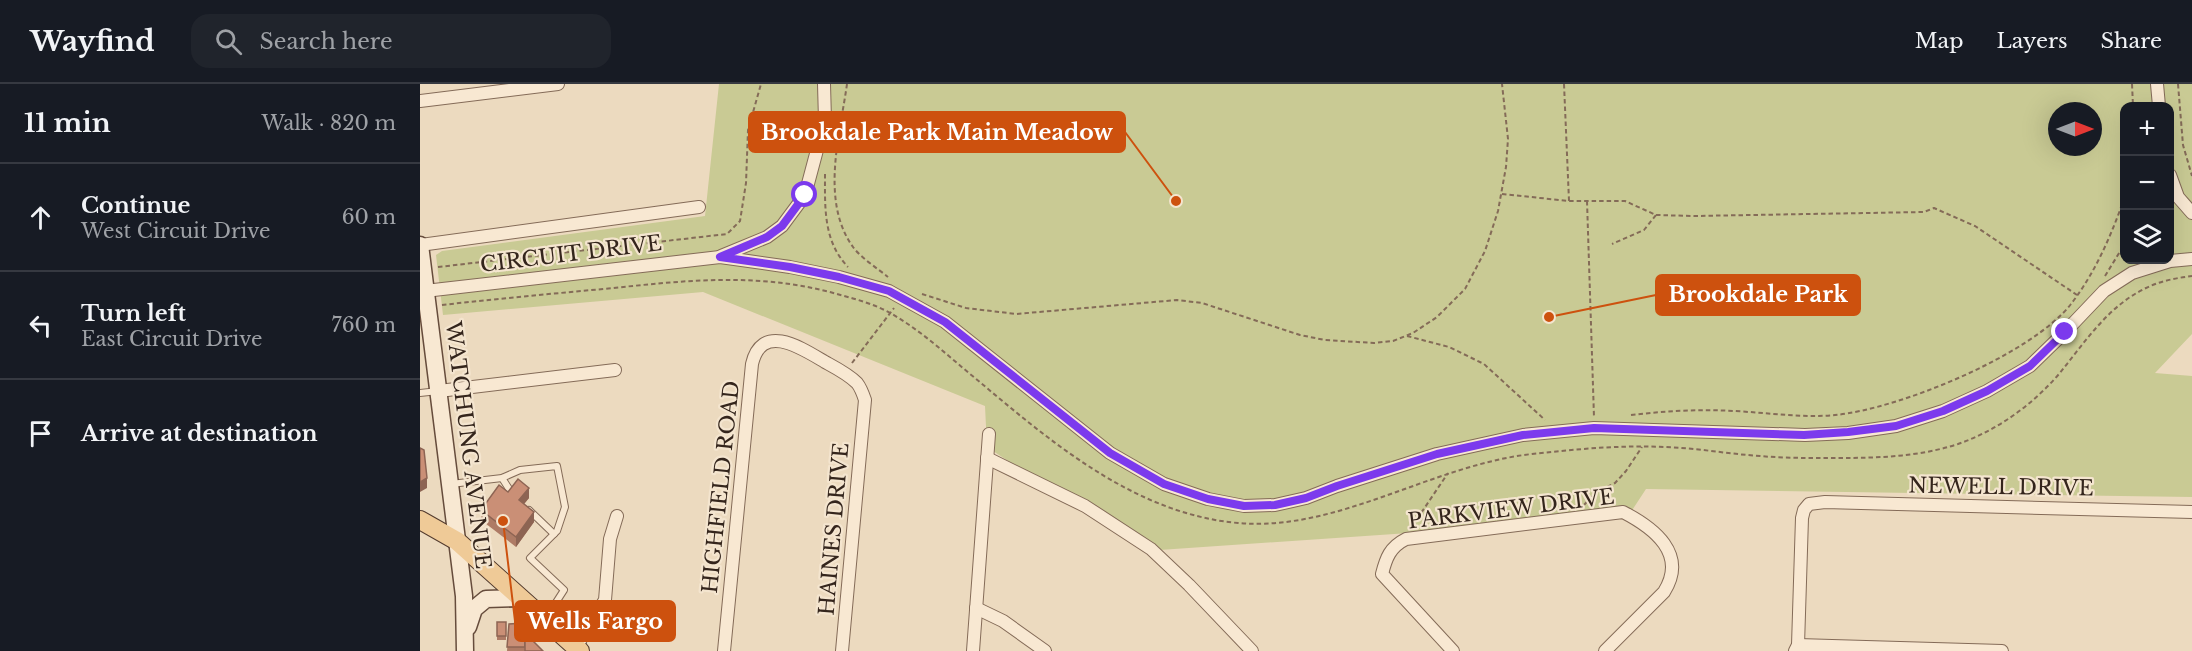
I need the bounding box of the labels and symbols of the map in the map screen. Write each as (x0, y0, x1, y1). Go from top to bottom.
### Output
north arrow (2048, 102, 2102, 156)
callout: Brookdale Park Main Meadow (749, 112, 1125, 152)
text: Brookdale Park Main Meadow (761, 119, 1113, 146)
route start (791, 181, 817, 207)
street label: CIRCUIT DRIVE (479, 230, 663, 278)
callout: Brookdale Park (1656, 275, 1860, 315)
text: Brookdale Park (1668, 281, 1848, 308)
route end (2051, 318, 2077, 344)
street label: WATCHUNG AVENUE (440, 319, 496, 570)
street label: HIGHFIELD ROAD (697, 379, 745, 595)
street label: HAINES DRIVE (813, 442, 855, 616)
street label: NEWELL DRIVE (1908, 472, 2094, 502)
street label: PARKVIEW DRIVE (1406, 483, 1616, 535)
callout: Wells Fargo (515, 601, 675, 641)
text: Wells Fargo (526, 608, 663, 635)

